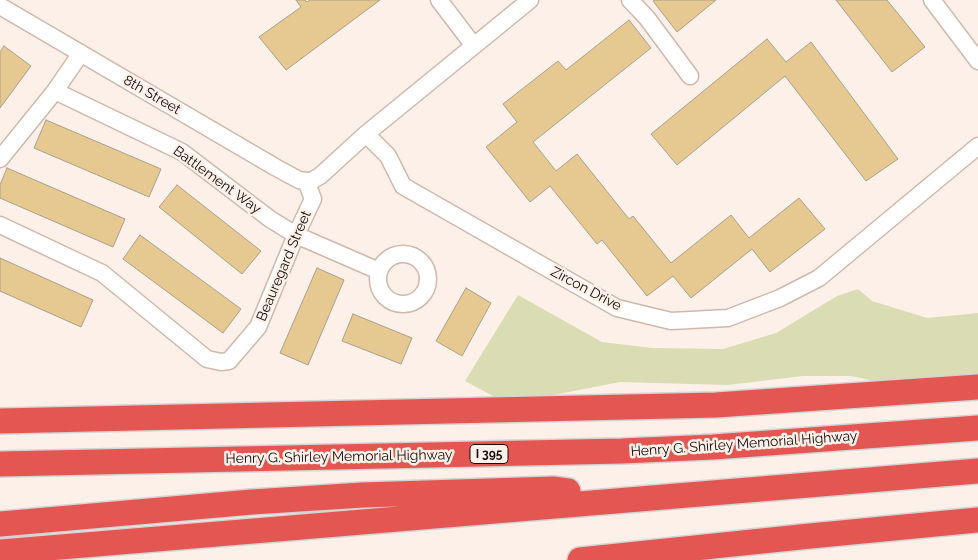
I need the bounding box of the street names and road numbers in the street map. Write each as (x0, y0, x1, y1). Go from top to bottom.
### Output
street label: 8th Street (120, 72, 184, 118)
street label: Battlement Way (170, 142, 264, 218)
street label: Beauregard Street (253, 208, 315, 324)
street label: Zircon Drive (548, 263, 624, 315)
street label: Henry G. Shirley Memorial Highway (630, 428, 858, 460)
road number: I 395 (470, 444, 508, 464)
street label: Henry G. Shirley Memorial Highway (225, 447, 453, 467)

